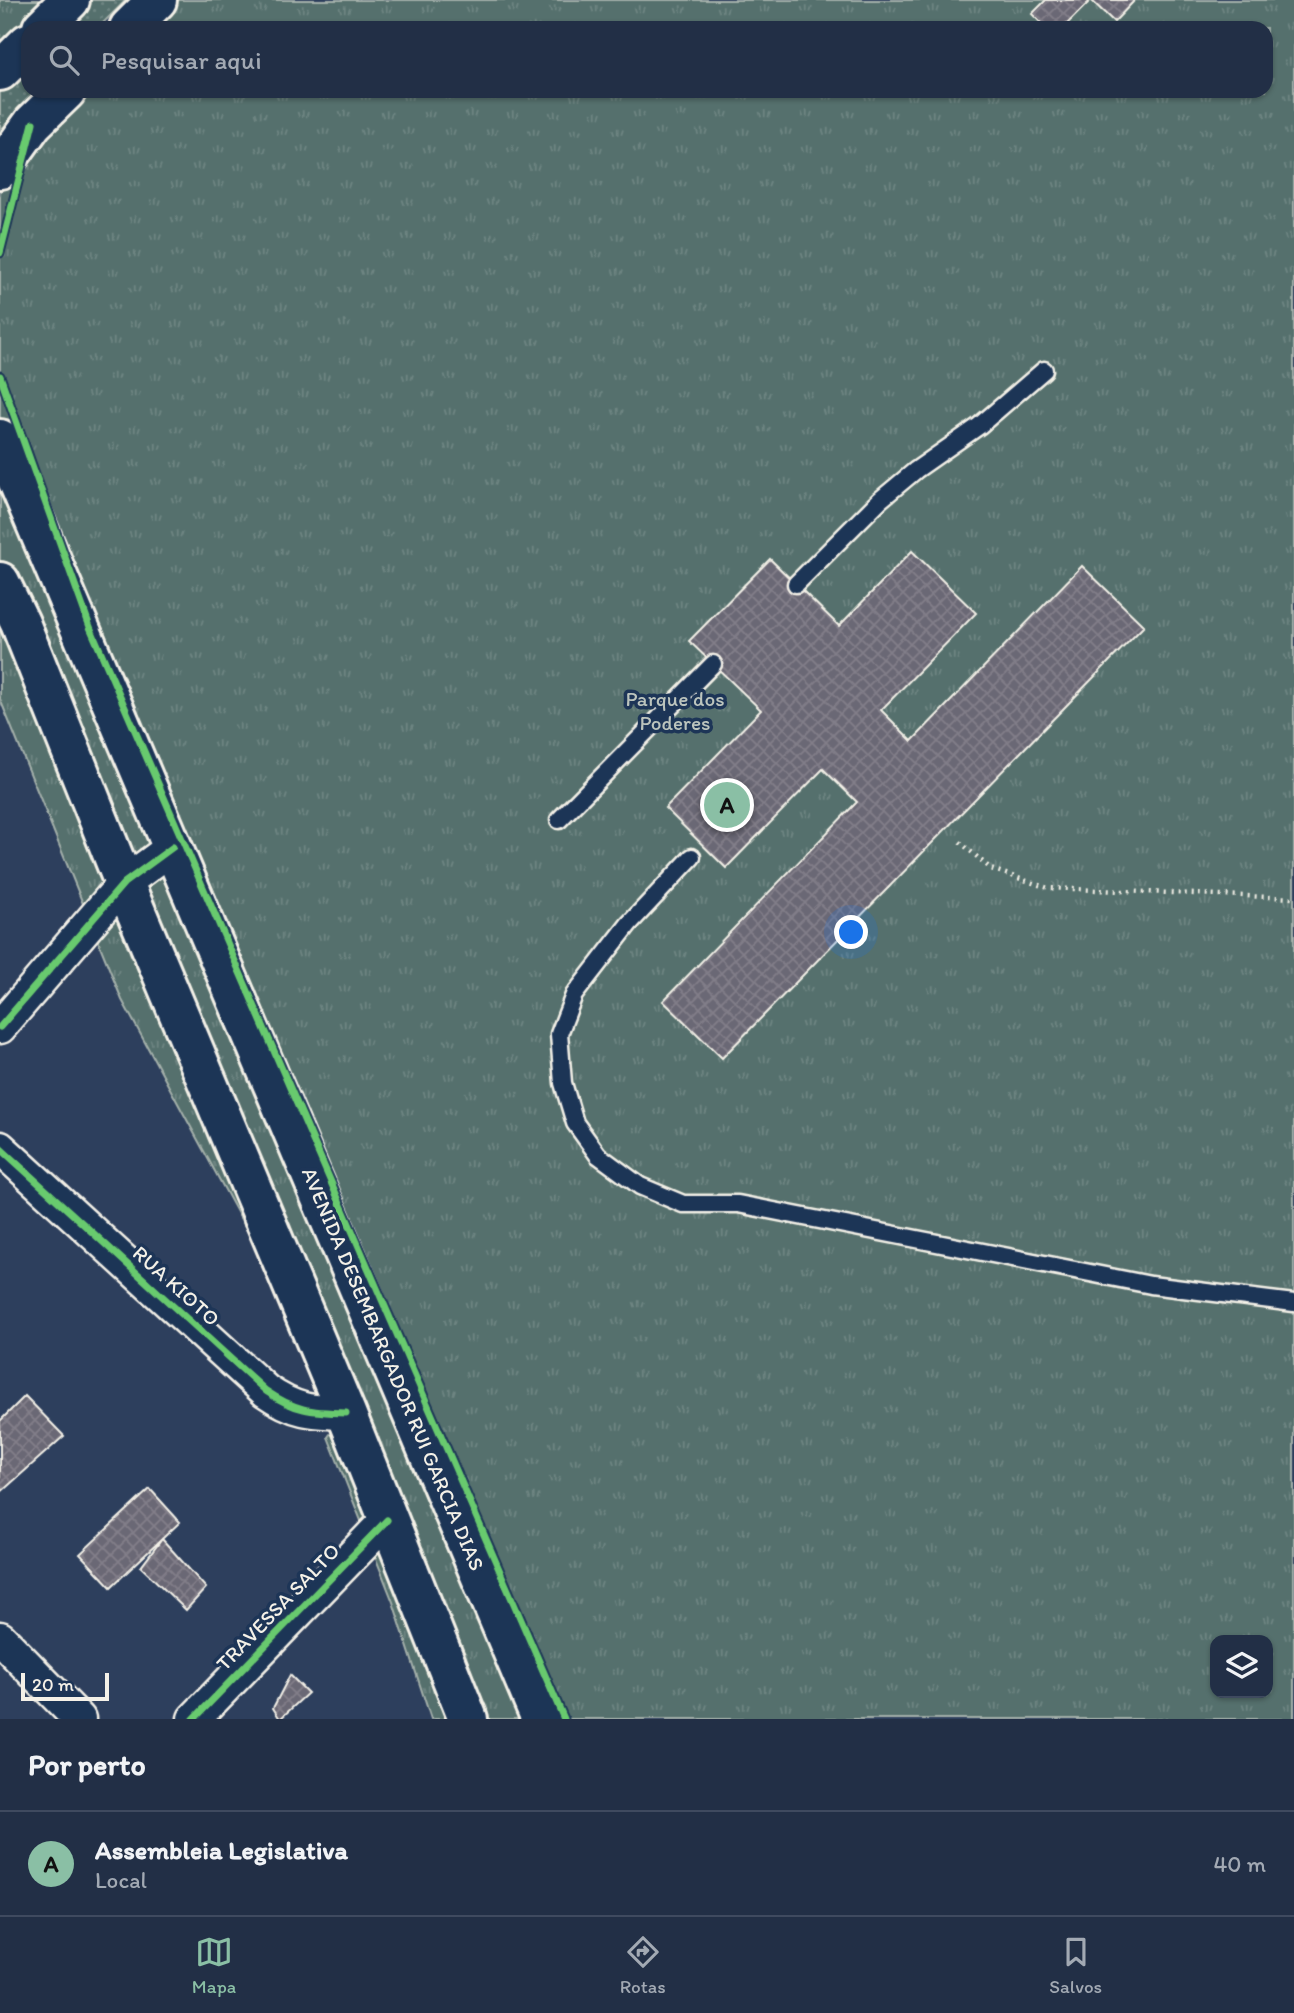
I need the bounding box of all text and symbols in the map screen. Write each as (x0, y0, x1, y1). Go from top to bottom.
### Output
search box (21, 21, 1273, 98)
icon: search (45, 41, 83, 79)
text: Pesquisar aqui (101, 44, 262, 76)
park label: Parque dos Poderes (625, 686, 725, 735)
pin: A (704, 779, 750, 831)
your location (834, 915, 868, 949)
street label: AVENIDA DESEMBARGADOR RUI GARCIA DIAS (297, 1163, 490, 1574)
street label: RUA KIOTO (128, 1240, 225, 1331)
street label: TRAVESSA SALTO (211, 1538, 345, 1675)
map controls (1210, 1635, 1273, 1698)
button: layers (1210, 1635, 1273, 1698)
scale bar (21, 1670, 108, 1702)
text: 20 m (32, 1673, 74, 1696)
text: Por perto (28, 1746, 146, 1783)
text: Assembleia Legislativa (95, 1834, 348, 1866)
text: A (44, 1850, 58, 1878)
text: 40 m (1213, 1850, 1266, 1878)
text: Local (95, 1866, 147, 1894)
tab: Mapa (192, 1933, 236, 1998)
tab: Rotas (620, 1933, 666, 1998)
tab: Salvos (1049, 1933, 1102, 1998)

